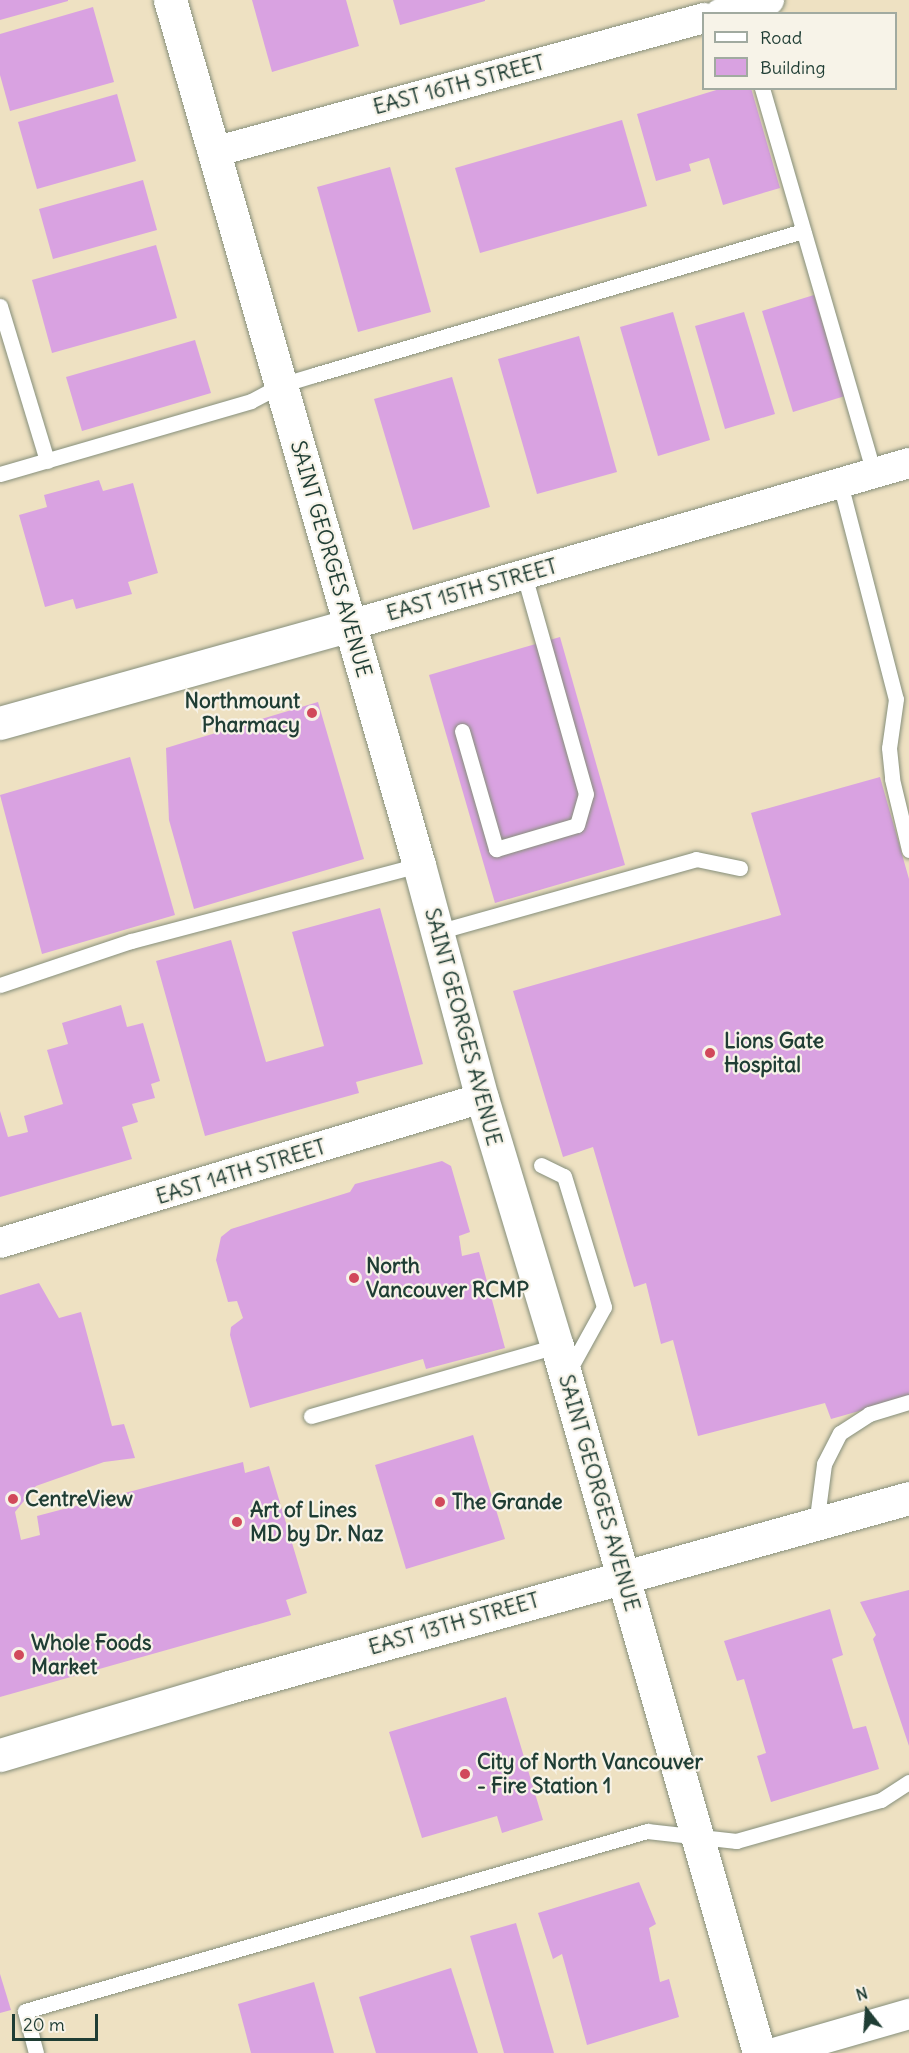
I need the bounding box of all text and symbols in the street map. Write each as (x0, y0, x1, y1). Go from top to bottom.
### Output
legend (702, 12, 897, 90)
text: Road (760, 26, 802, 49)
street label: EAST 16TH STREET (370, 50, 548, 120)
text: Building (760, 56, 825, 79)
street label: SAINT GEORGES AVENUE (285, 438, 377, 680)
street label: EAST 15TH STREET (384, 554, 560, 626)
place label: Northmount Pharmacy (185, 688, 300, 738)
marker: Northmount Pharmacy (305, 706, 319, 720)
street label: SAINT GEORGES AVENUE (419, 905, 507, 1149)
place label: Lions Gate Hospital (724, 1028, 824, 1078)
marker: Lions Gate Hospital (701, 1044, 719, 1062)
street label: EAST 14TH STREET (153, 1134, 329, 1210)
place label: North Vancouver RCMP (366, 1253, 529, 1303)
marker: North Vancouver RCMP (347, 1271, 361, 1285)
street label: SAINT GEORGES AVENUE (553, 1372, 645, 1614)
place label: CentreView (25, 1486, 133, 1512)
place label: The Grande (452, 1489, 563, 1515)
marker: CentreView (6, 1492, 20, 1506)
marker: The Grande (433, 1495, 447, 1509)
place label: Art of Lines MD by Dr. Naz (250, 1497, 383, 1547)
marker: Art of Lines MD by Dr. Naz (228, 1513, 246, 1531)
street label: EAST 13TH STREET (366, 1588, 542, 1660)
place label: Whole Foods Market (31, 1630, 151, 1680)
marker: Whole Foods Market (12, 1648, 26, 1662)
place label: City of North Vancouver - Fire Station 1 (477, 1749, 703, 1799)
marker: City of North Vancouver - Fire Station 1 (458, 1767, 472, 1781)
north arrow (837, 1981, 897, 2041)
text: N (854, 1983, 870, 2005)
scale bar (15, 2002, 100, 2040)
text: 20 m (23, 2013, 65, 2036)

